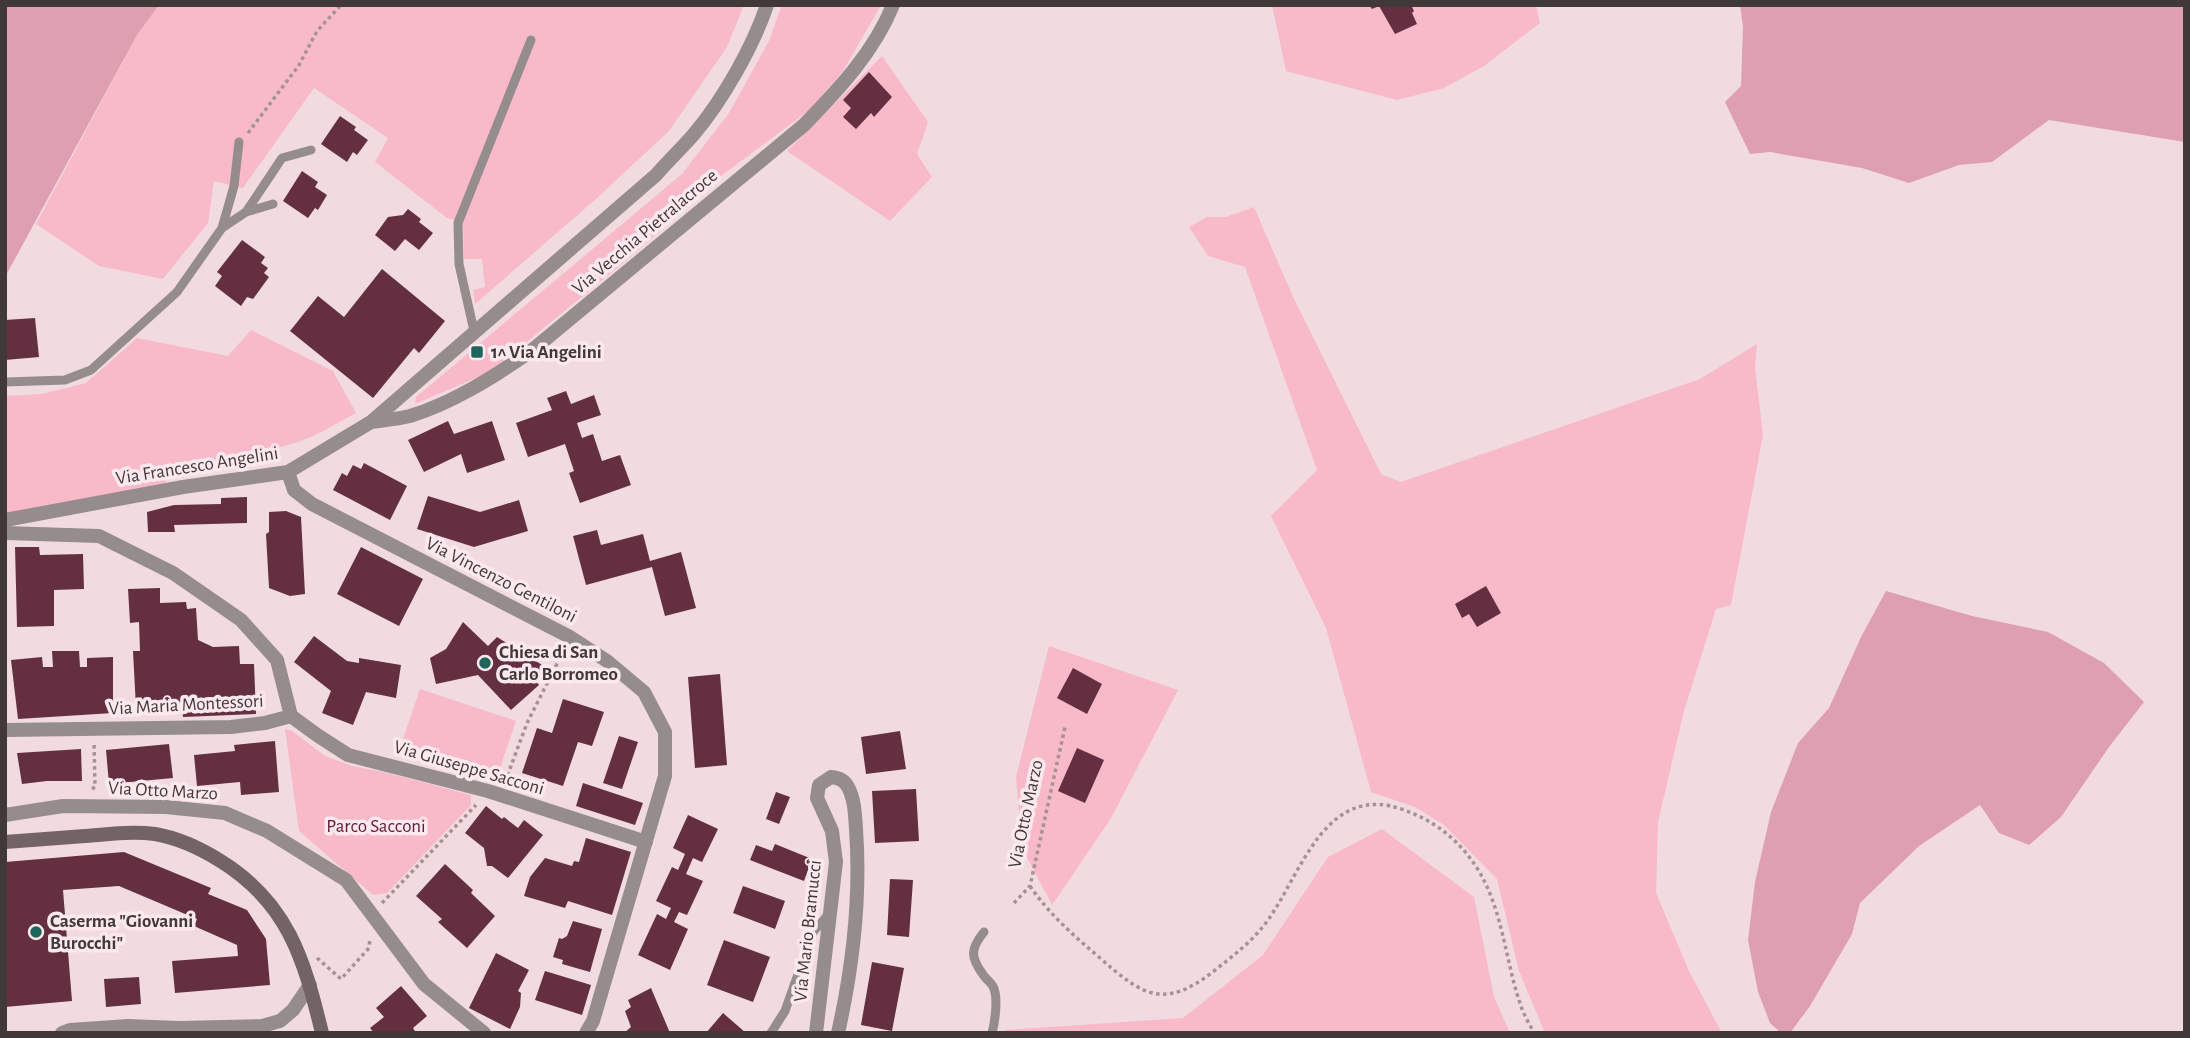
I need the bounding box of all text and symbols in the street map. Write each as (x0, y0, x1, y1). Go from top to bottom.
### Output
street label: Via Vecchia Pietralacroce (569, 166, 721, 298)
place label: 1^ Via Angelini (491, 343, 602, 362)
marker: 1^ Via Angelini (469, 344, 485, 360)
street label: Via Francesco Angelini (114, 444, 280, 488)
street label: Via Vincenzo Gentiloni (422, 534, 580, 626)
place label: Chiesa di San Carlo Borromeo (499, 643, 618, 684)
marker: Chiesa di San Carlo Borromeo (477, 655, 493, 671)
street label: Via Maria Montessori (108, 691, 264, 719)
street label: Via Giuseppe Sacconi (392, 737, 546, 799)
street label: Via Otto Marzo (1005, 758, 1047, 870)
street label: Via Otto Marzo (108, 779, 218, 803)
park label: Parco Sacconi (326, 817, 426, 836)
street label: Via Mario Bramucci (791, 859, 825, 1003)
place label: Caserma "Giovanni Burocchi" (50, 912, 193, 953)
marker: Caserma "Giovanni Burocchi" (28, 924, 44, 940)

